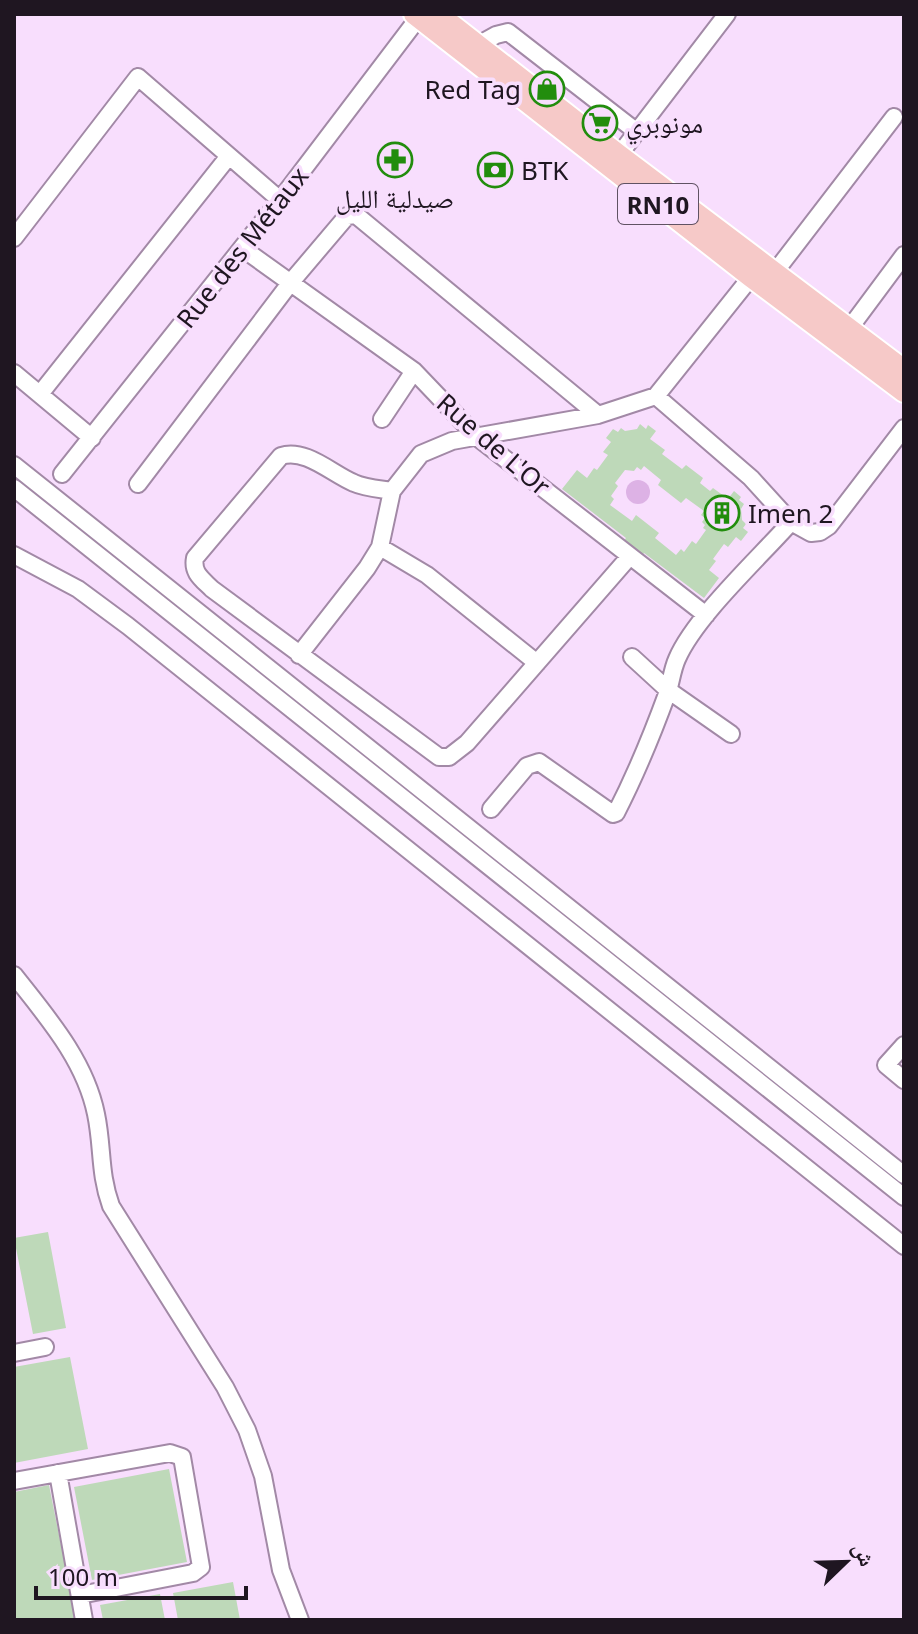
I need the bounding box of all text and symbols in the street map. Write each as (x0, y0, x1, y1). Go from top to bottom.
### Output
shop icon: Red Tag (528, 70, 566, 108)
place label: Red Tag (424, 71, 521, 107)
supermarket icon: مونوبري (581, 104, 619, 142)
place label: مونوبري (626, 105, 703, 145)
pharmacy icon: صيدلية الليل (376, 141, 414, 179)
bank icon: BTK (476, 151, 514, 189)
place label: BTK (521, 152, 569, 188)
street label: Rue des Métaux (168, 159, 317, 335)
place label: صيدلية الليل (336, 180, 454, 216)
road number: RN10 (618, 184, 698, 224)
street label: Rue de L'Or (430, 385, 559, 504)
building icon: Imen 2 (703, 494, 741, 532)
place label: Imen 2 (748, 495, 834, 531)
north arrow (806, 1522, 886, 1602)
text: ش (847, 1537, 884, 1570)
scale bar (36, 1550, 246, 1600)
text: 100 m (48, 1560, 118, 1593)

